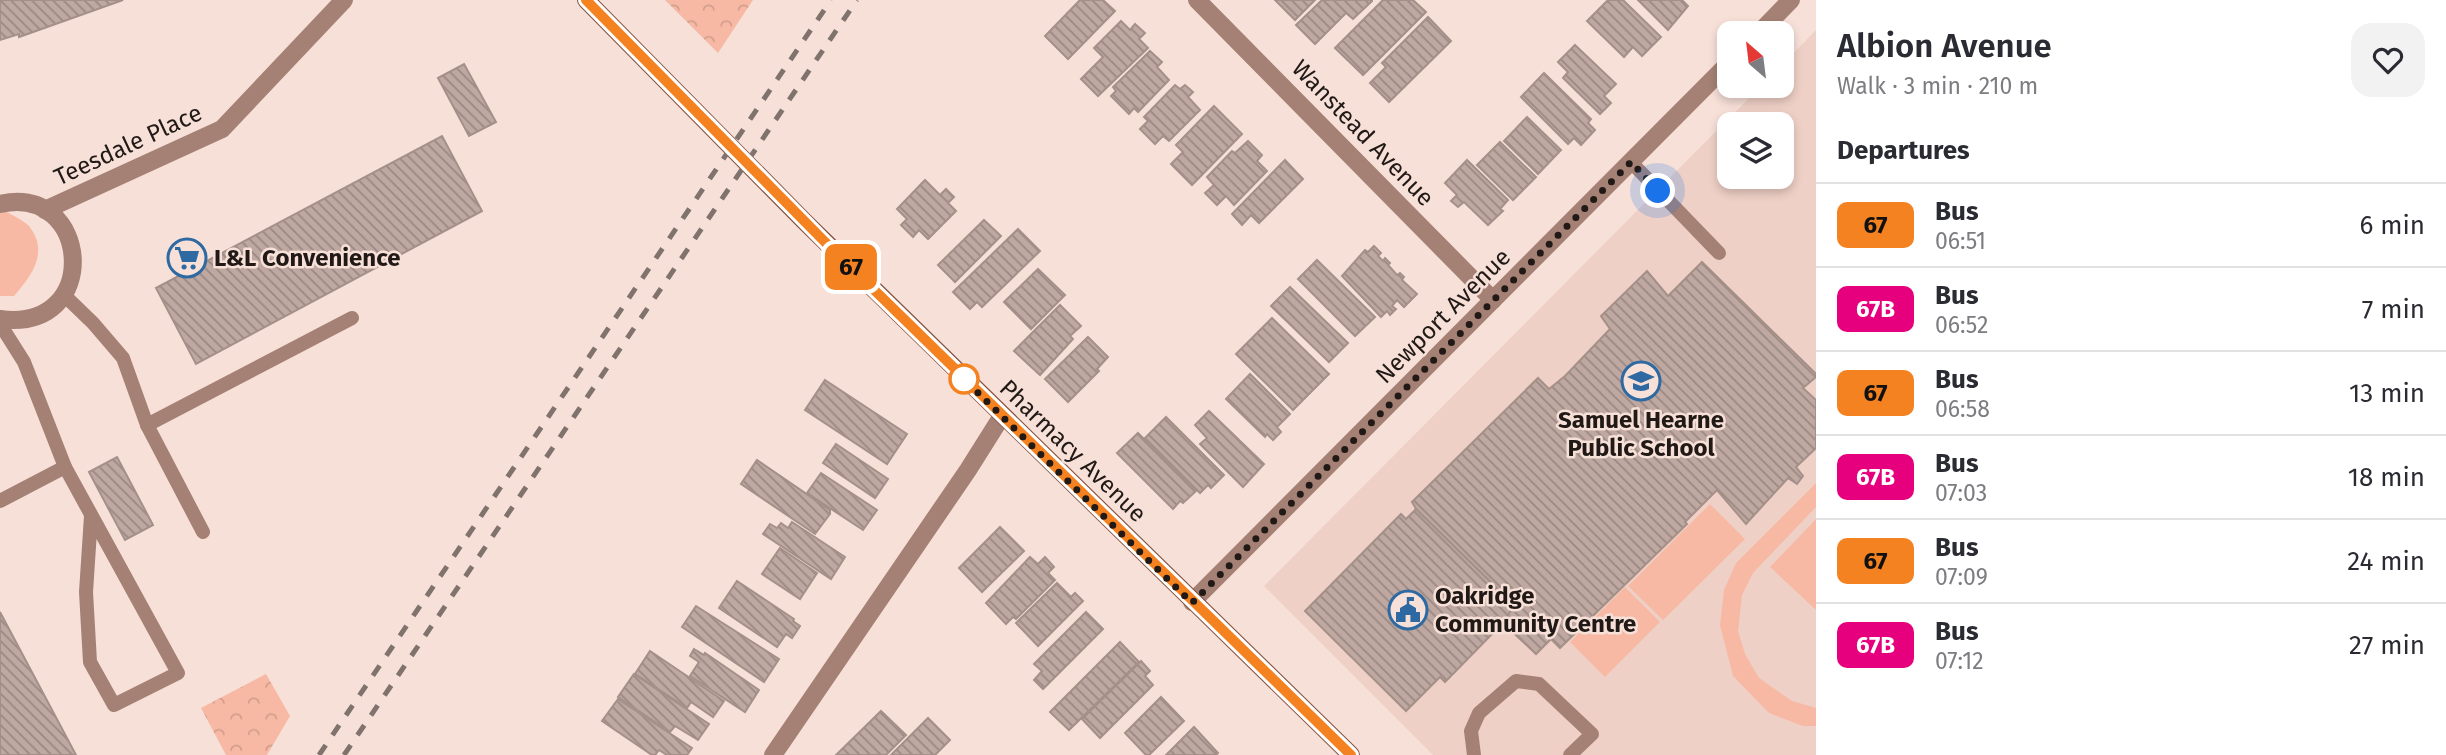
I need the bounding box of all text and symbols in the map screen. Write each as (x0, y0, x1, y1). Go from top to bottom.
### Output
north arrow (1717, 21, 1794, 98)
map controls (1717, 21, 1794, 189)
button: heart (2351, 23, 2425, 97)
text: Albion Avenue (1837, 26, 2052, 66)
street label: Wanstead Avenue (1286, 54, 1440, 212)
text: Walk · 3 min · 210 m (1837, 72, 2038, 100)
street label: Teesdale Place (50, 99, 206, 191)
button: layers (1717, 112, 1794, 189)
text: Departures (1837, 135, 1970, 166)
your location (1640, 173, 1675, 208)
text: Bus (1935, 196, 1978, 227)
text: 6 min (2359, 210, 2425, 241)
text: 67 (1863, 211, 1888, 239)
text: 06:51 (1935, 227, 1986, 255)
supermarket icon: L&L Convenience (166, 237, 208, 279)
street label: Newport Avenue (1370, 243, 1516, 389)
place label: L&L Convenience (214, 244, 400, 272)
line badge: 67 (820, 244, 882, 290)
text: 67 (839, 253, 863, 281)
text: Bus (1935, 280, 1978, 311)
text: 7 min (2362, 294, 2425, 325)
text: 67B (1856, 295, 1895, 323)
text: 06:52 (1935, 311, 1988, 339)
school or university icon: Samuel Hearne Public School (1620, 360, 1662, 402)
unlabelled marker (949, 364, 979, 394)
text: Bus (1935, 364, 1978, 395)
street label: Pharmacy Avenue (994, 374, 1152, 528)
text: 13 min (2349, 378, 2425, 409)
text: 67 (1863, 379, 1888, 407)
text: 06:58 (1935, 395, 1990, 423)
place label: Samuel Hearne Public School (1558, 406, 1724, 462)
text: Bus (1935, 448, 1978, 479)
text: 18 min (2348, 462, 2425, 493)
text: 67B (1856, 463, 1895, 491)
text: 07:03 (1935, 479, 1987, 507)
text: Bus (1935, 532, 1978, 563)
text: 24 min (2347, 546, 2425, 577)
text: 67 (1863, 547, 1888, 575)
text: 07:09 (1935, 563, 1988, 591)
place label: Oakridge Community Centre (1435, 582, 1636, 638)
public building icon: Oakridge Community Centre (1387, 589, 1429, 631)
text: Bus (1935, 616, 1978, 647)
text: 27 min (2349, 630, 2425, 661)
text: 67B (1856, 631, 1895, 659)
text: 07:12 (1935, 647, 1984, 675)

